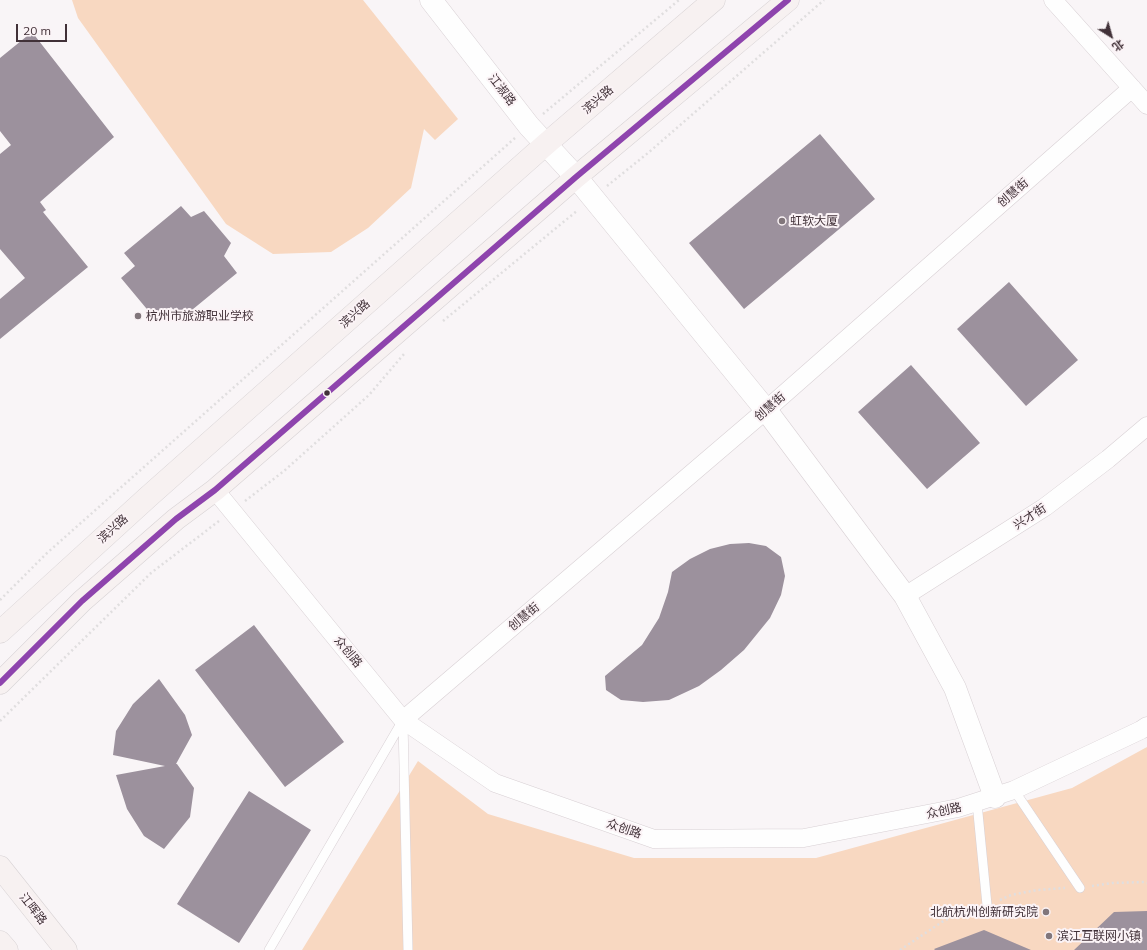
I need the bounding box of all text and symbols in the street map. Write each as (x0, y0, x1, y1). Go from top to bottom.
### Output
scale bar (18, 16, 69, 42)
north arrow (1091, 16, 1131, 56)
text: 20 m (23, 23, 51, 38)
text: 北 (1110, 37, 1127, 54)
street label: 江淑路 (485, 71, 519, 109)
street label: 滨兴路 (580, 83, 616, 117)
street label: 创慧街 (995, 176, 1031, 210)
place label: 虹软大厦 (790, 214, 838, 228)
marker: 虹软大厦 (777, 216, 787, 226)
street label: 滨兴路 (337, 297, 373, 331)
place label: 杭州市旅游职业学校 (146, 309, 254, 323)
marker: 杭州市旅游职业学校 (133, 311, 143, 321)
unlabelled marker (322, 388, 332, 398)
street label: 创慧街 (752, 390, 788, 424)
street label: 兴才街 (1011, 501, 1049, 533)
street label: 滨兴路 (95, 512, 131, 546)
street label: 创慧街 (506, 600, 542, 634)
street label: 众创路 (331, 633, 365, 671)
street label: 众创路 (925, 800, 963, 822)
street label: 众创路 (605, 816, 643, 842)
street label: 江晖路 (16, 890, 50, 928)
place label: 北航杭州创新研究院 (930, 905, 1038, 919)
marker: 北航杭州创新研究院 (1041, 907, 1051, 917)
place label: 滨江互联网小镇 (1057, 929, 1141, 943)
marker: 滨江互联网小镇 (1044, 931, 1054, 941)

